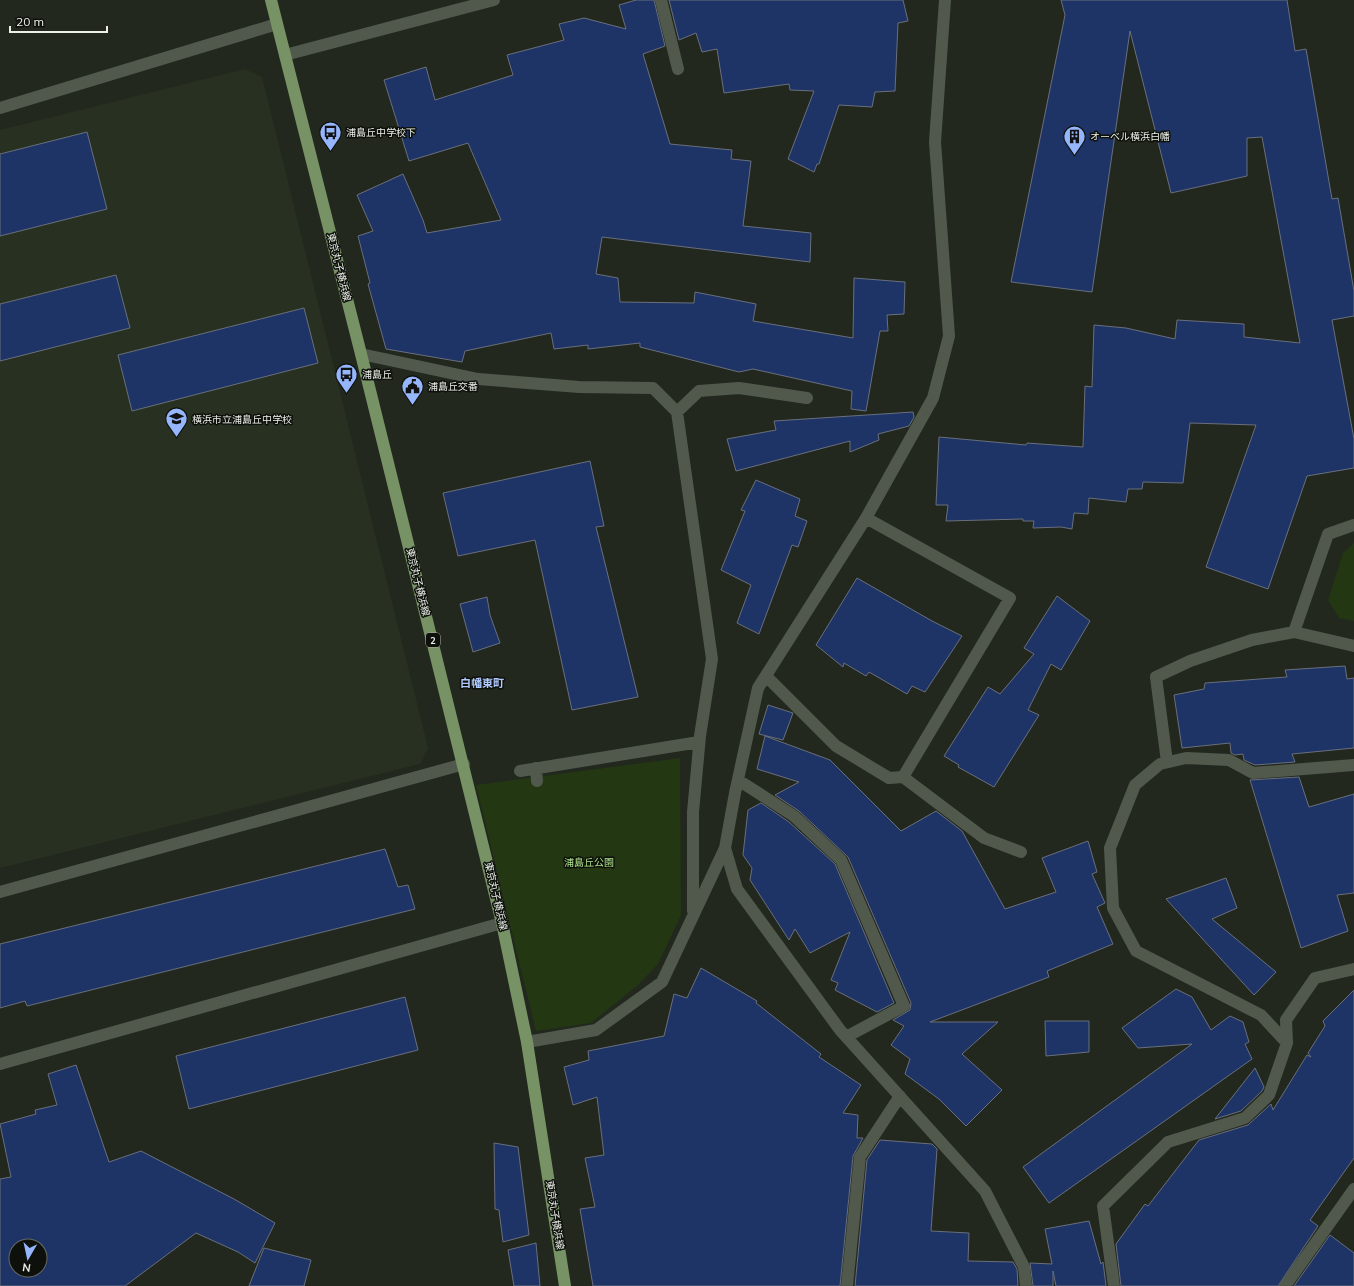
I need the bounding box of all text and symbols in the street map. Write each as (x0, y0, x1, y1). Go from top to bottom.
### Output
scale bar (10, 8, 107, 34)
text: 20 m (16, 14, 44, 29)
bus stop icon: 浦島丘中学校下 (317, 119, 343, 152)
building icon: オーベル横浜白幡 (1061, 123, 1087, 156)
place label: 浦島丘中学校下 (346, 126, 416, 139)
place label: オーベル横浜白幡 (1090, 130, 1170, 143)
street label: 東京丸子横浜線 (324, 231, 354, 303)
bus stop icon: 浦島丘 (334, 361, 360, 394)
place label: 浦島丘 (362, 368, 392, 381)
public building icon: 浦島丘交番 (400, 373, 426, 406)
place label: 浦島丘交番 (428, 380, 478, 393)
school or university icon: 横浜市立浦島丘中学校 (163, 406, 189, 439)
place label: 横浜市立浦島丘中学校 (192, 413, 292, 426)
street label: 東京丸子横浜線 (403, 546, 433, 618)
road number: 2 (426, 633, 440, 647)
district label: 白幡東町 (460, 676, 504, 690)
park label: 浦島丘公園 (564, 856, 614, 869)
street label: 東京丸子横浜線 (482, 860, 510, 932)
street label: 東京丸子横浜線 (543, 1179, 567, 1251)
north arrow (8, 1238, 48, 1278)
text: N (21, 1260, 32, 1275)

